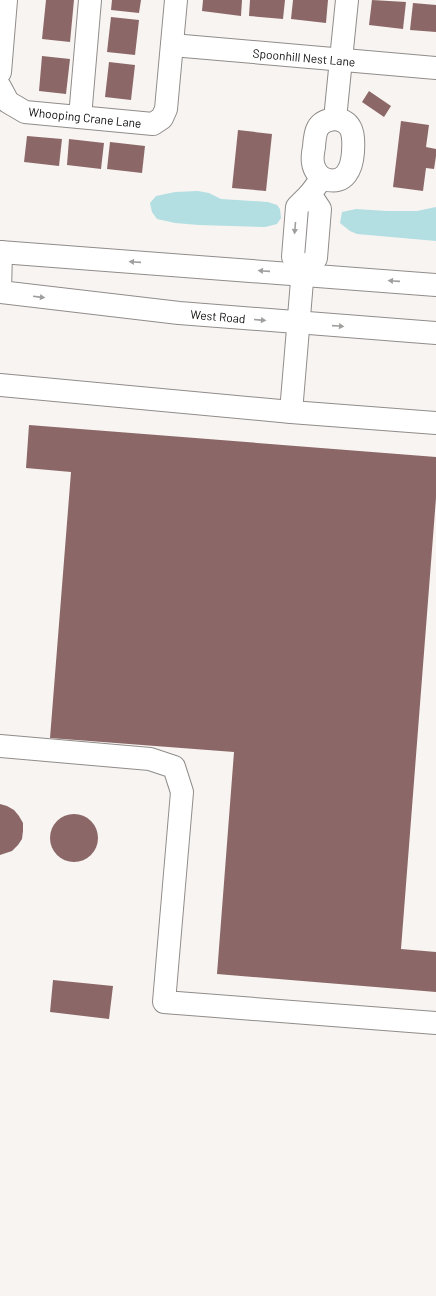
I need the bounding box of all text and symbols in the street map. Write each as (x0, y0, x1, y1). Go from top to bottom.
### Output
street label: Spoonhill Nest Lane (252, 46, 356, 68)
street label: Whooping Crane Lane (28, 104, 142, 130)
one-way arrow (292, 222, 299, 234)
one-way arrow (129, 258, 141, 265)
one-way arrow (258, 268, 270, 275)
one-way arrow (388, 278, 400, 285)
one-way arrow (33, 294, 45, 300)
street label: West Road (190, 307, 246, 325)
one-way arrow (254, 316, 266, 323)
one-way arrow (332, 322, 344, 329)

